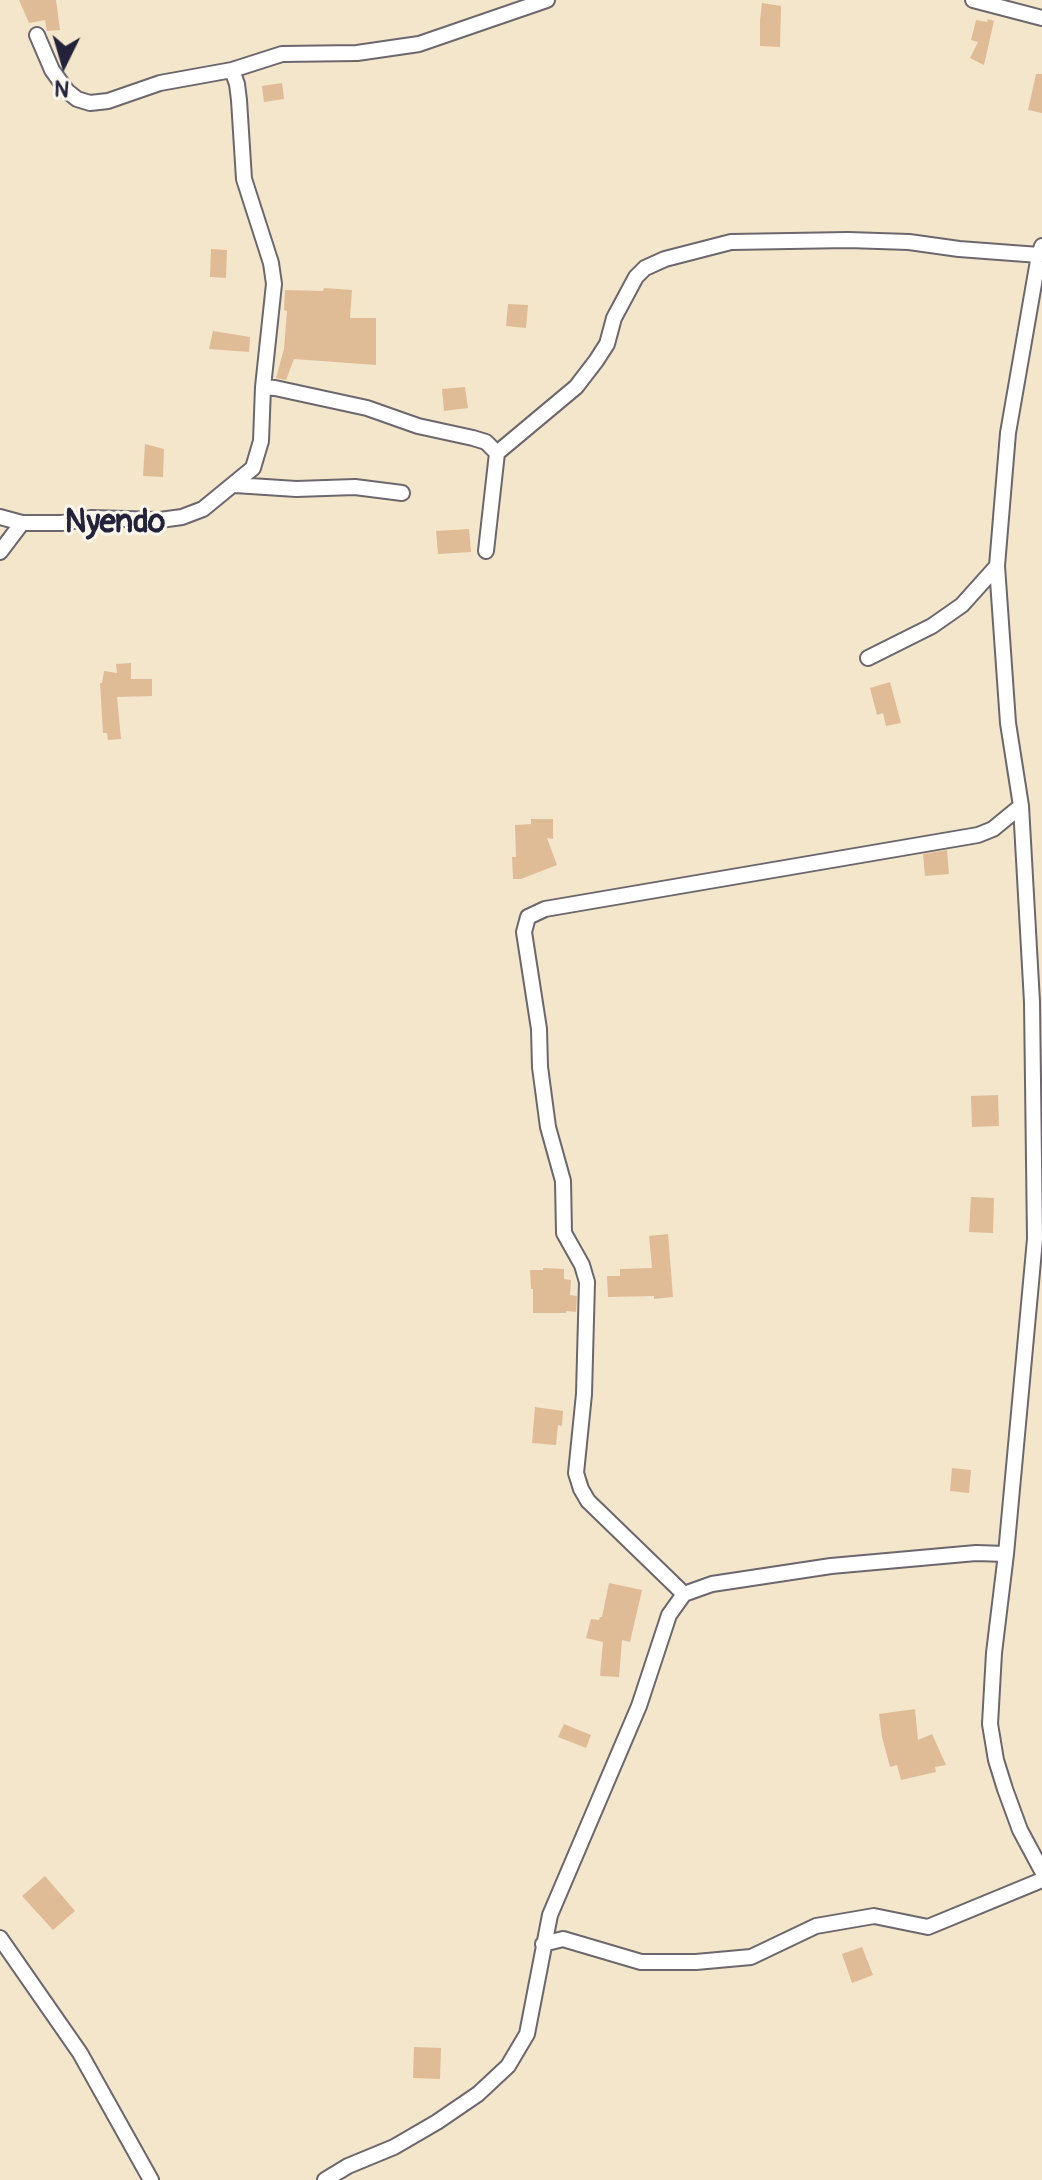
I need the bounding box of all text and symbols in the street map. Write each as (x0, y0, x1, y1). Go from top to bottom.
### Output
north arrow (24, 24, 104, 104)
text: N (53, 73, 71, 103)
district label: Nyendo (65, 505, 165, 543)

